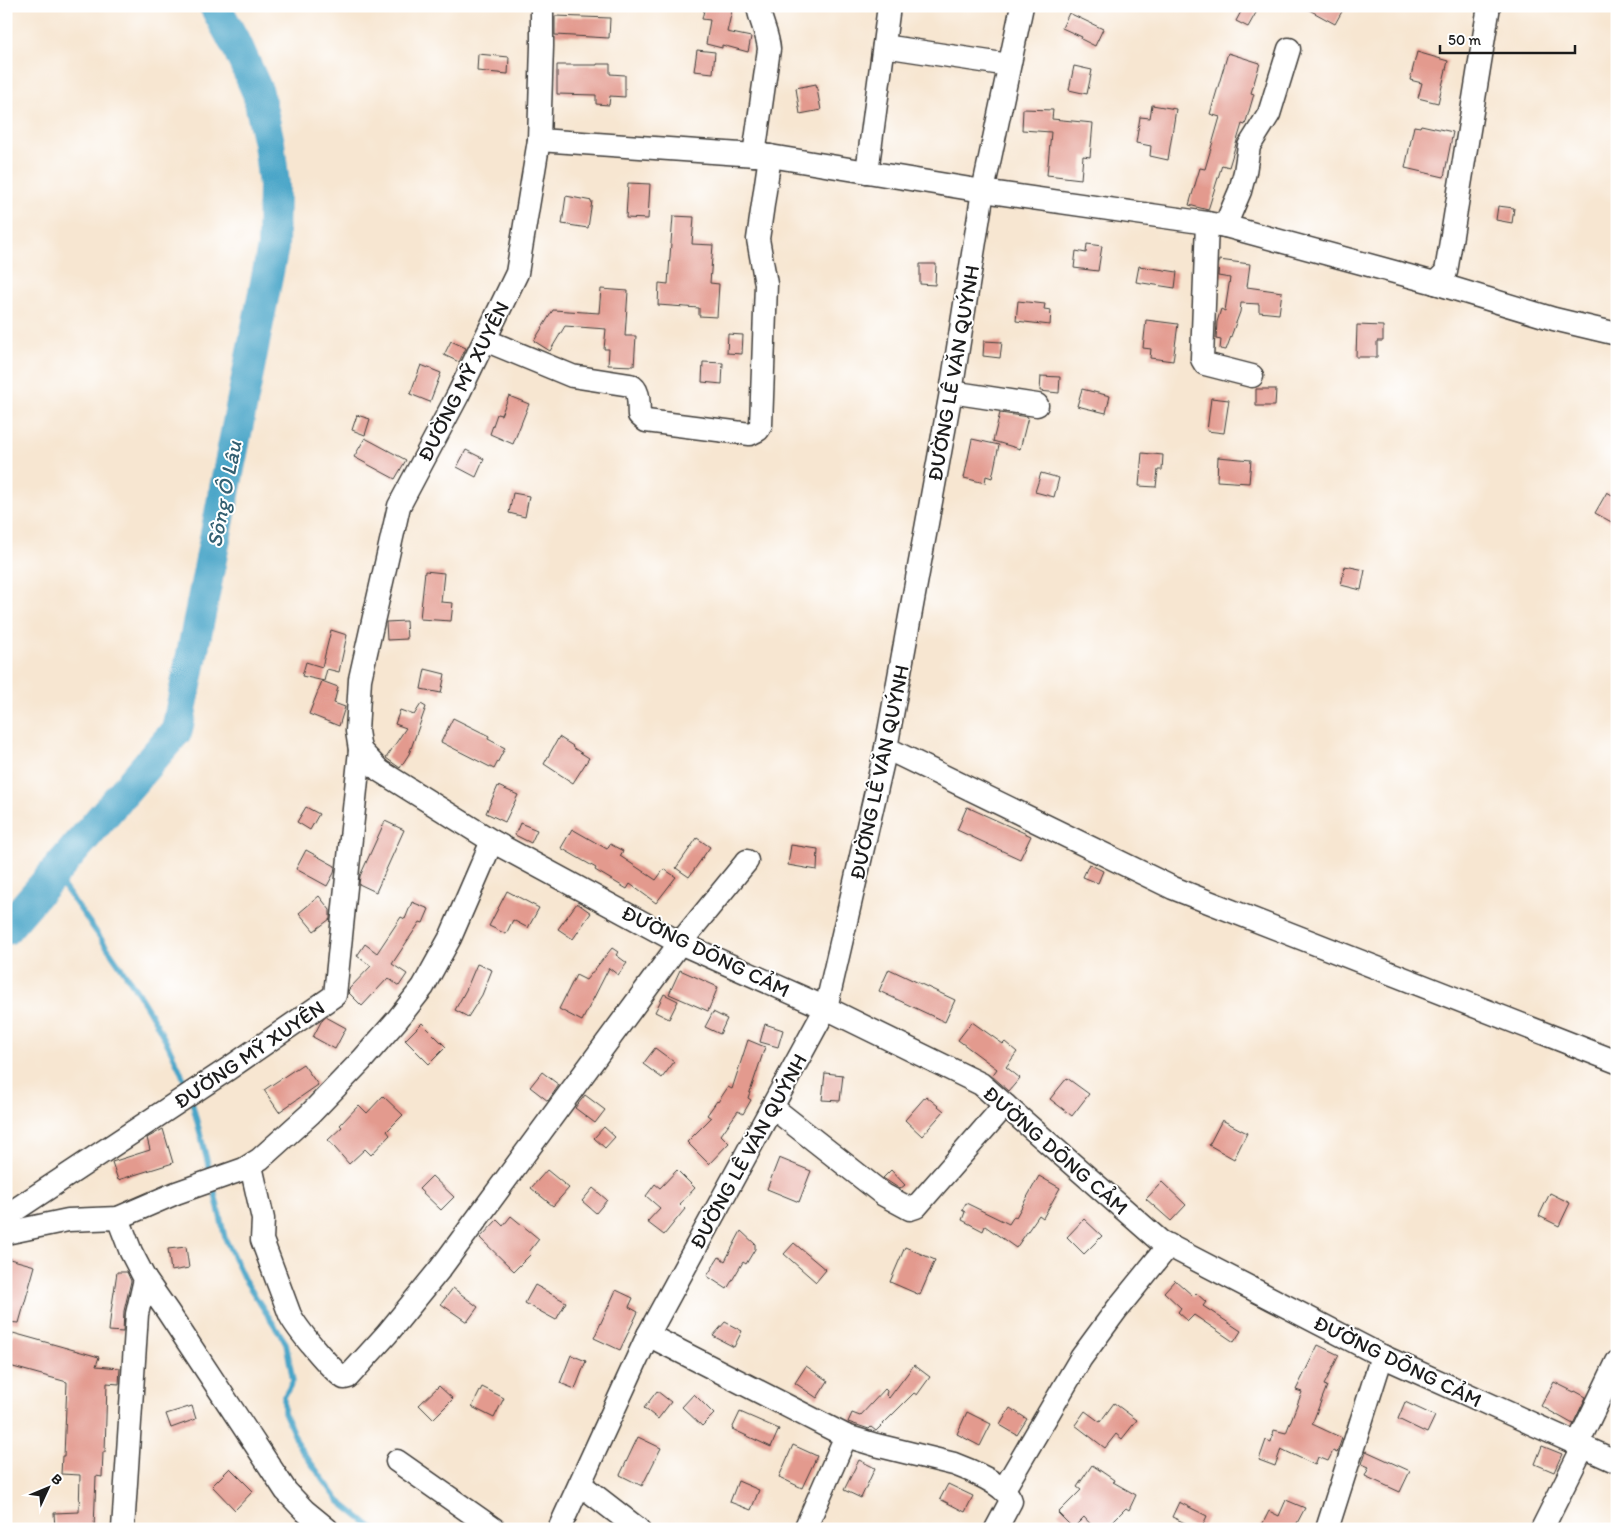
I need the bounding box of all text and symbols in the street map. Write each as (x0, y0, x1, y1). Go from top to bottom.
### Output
scale bar (1440, 22, 1576, 54)
text: 50 m (1448, 31, 1481, 49)
street label: ĐƯỜNG LÊ VĂN QUÝNH (922, 263, 984, 483)
street label: ĐƯỜNG MỸ XUYÊN (412, 297, 514, 465)
water label: Sông Ô Lâu (200, 438, 248, 549)
street label: ĐƯỜNG LÊ VĂN QUÝNH (844, 662, 914, 882)
street label: ĐƯỜNG DÕNG CẢM (618, 899, 794, 1003)
street label: ĐƯỜNG MỸ XUYÊN (169, 994, 329, 1114)
street label: ĐƯỜNG LÊ VĂN QUÝNH (684, 1049, 812, 1253)
street label: ĐƯỜNG DÕNG CẢM (978, 1080, 1134, 1220)
street label: ĐƯỜNG DÕNG CẢM (1310, 1309, 1486, 1413)
north arrow (22, 1462, 72, 1512)
text: B (48, 1470, 66, 1488)

